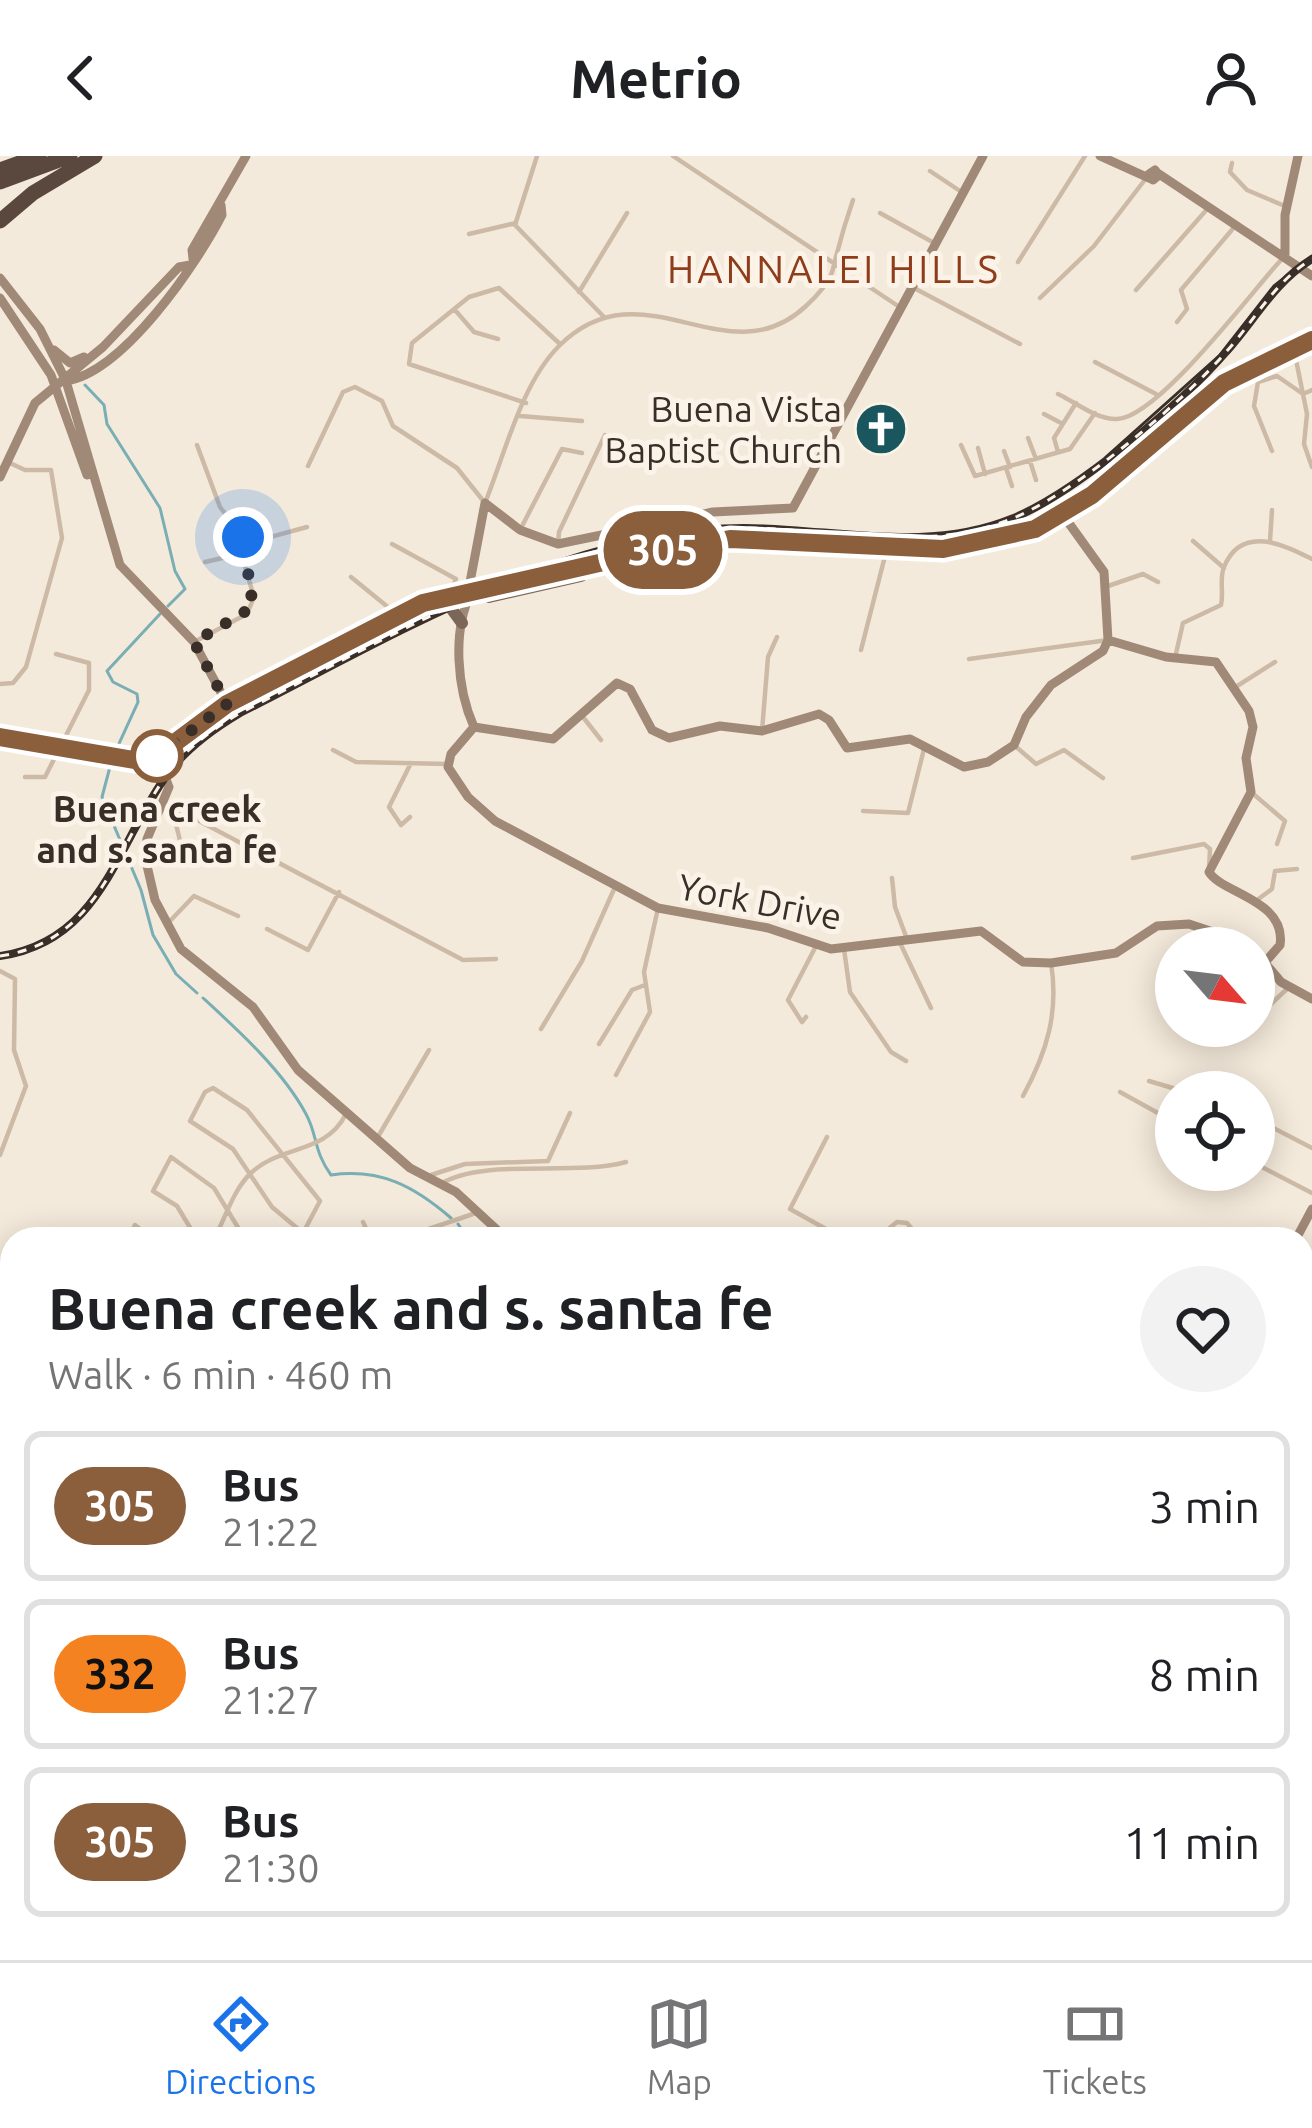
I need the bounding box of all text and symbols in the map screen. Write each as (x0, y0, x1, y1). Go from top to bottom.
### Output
icon: back (48, 45, 114, 111)
icon: person (1198, 45, 1264, 111)
text: Metrio (570, 48, 742, 108)
district label: HANNALEI HILLS (667, 247, 1001, 290)
place label: Buena Vista Baptist Church (605, 388, 842, 470)
church icon: Buena Vista Baptist Church (853, 401, 909, 457)
your location (213, 507, 273, 567)
line badge: 305 (594, 511, 732, 589)
text: 305 (627, 526, 699, 573)
marker: Buena creek and s. santa fe (132, 731, 182, 781)
place label: Buena creek and s. santa fe (36, 788, 278, 870)
street label: York Drive (675, 865, 845, 937)
north arrow (1155, 927, 1275, 1047)
map controls (1155, 927, 1275, 1191)
button: locate (1155, 1071, 1275, 1191)
button: heart (1140, 1266, 1266, 1392)
text: Buena creek and s. santa fe (48, 1276, 774, 1340)
text: Walk · 6 min · 460 m (48, 1353, 393, 1396)
text: Bus (222, 1459, 299, 1510)
text: 3 min (1149, 1481, 1260, 1532)
text: 305 (84, 1482, 156, 1529)
text: 21:22 (222, 1510, 320, 1553)
text: Bus (222, 1627, 299, 1678)
text: 8 min (1149, 1649, 1260, 1700)
text: 332 (84, 1650, 156, 1697)
text: 21:27 (222, 1678, 320, 1721)
text: Bus (222, 1795, 299, 1846)
text: 11 min (1123, 1817, 1260, 1868)
text: 305 (84, 1818, 156, 1865)
text: 21:30 (222, 1846, 320, 1889)
tab: Directions (165, 1991, 316, 2100)
tab: Map (646, 1991, 712, 2100)
tab: Tickets (1043, 1991, 1147, 2100)

